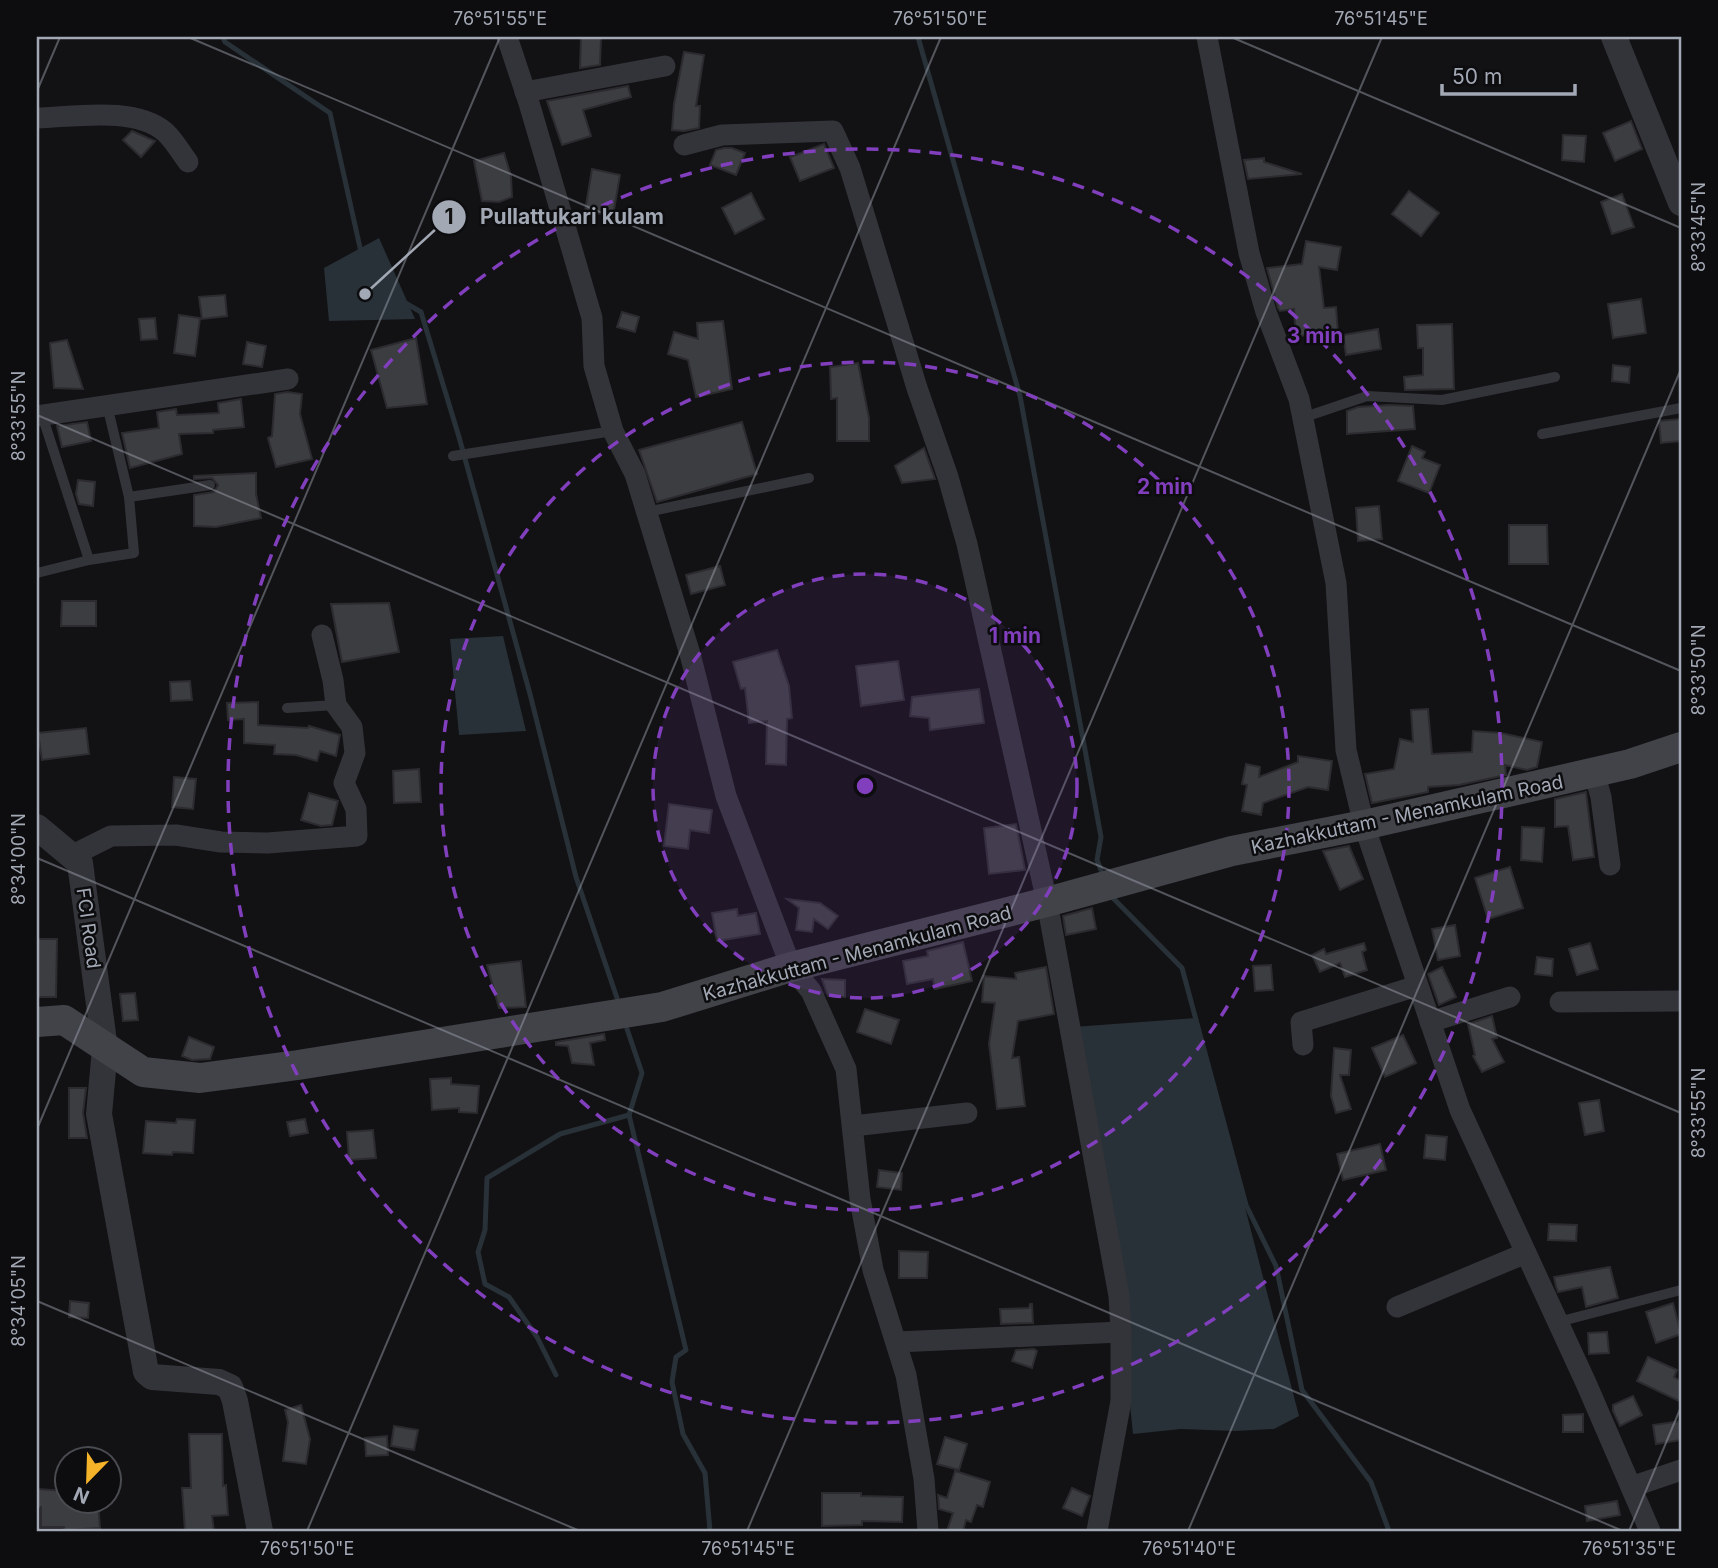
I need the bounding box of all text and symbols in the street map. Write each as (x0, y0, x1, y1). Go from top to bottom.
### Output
text: 76°51'55"E (453, 8, 547, 29)
text: 76°51'50"E (893, 8, 987, 29)
text: 76°51'45"E (1334, 8, 1428, 29)
scale bar (1442, 52, 1574, 96)
text: 50 m (1452, 64, 1502, 89)
text: 8°33'45"N (1688, 182, 1709, 272)
callout: Pullattukari kulam (431, 196, 678, 238)
text: 1 (444, 204, 454, 229)
text: Pullattukari kulam (480, 204, 664, 229)
text: 3 min (1287, 323, 1343, 348)
text: 8°33'55"N (8, 371, 29, 461)
text: 2 min (1137, 474, 1193, 499)
text: 1 min (989, 623, 1041, 648)
text: 8°33'50"N (1688, 625, 1709, 715)
street label: Kazhakkuttam - Menamkulam Road (1249, 770, 1565, 859)
centre of rings (853, 774, 877, 798)
text: 8°34'00"N (8, 813, 29, 905)
street label: FCI Road (71, 886, 106, 970)
street label: Kazhakkuttam - Menamkulam Road (700, 901, 1014, 1006)
text: 8°33'55"N (1688, 1068, 1709, 1158)
text: 8°34'05"N (8, 1255, 29, 1347)
north arrow (52, 1446, 122, 1516)
text: N (70, 1482, 93, 1509)
text: 76°51'50"E (260, 1538, 354, 1559)
text: 76°51'45"E (701, 1538, 795, 1559)
text: 76°51'40"E (1142, 1538, 1236, 1559)
text: 76°51'35"E (1582, 1538, 1676, 1559)

